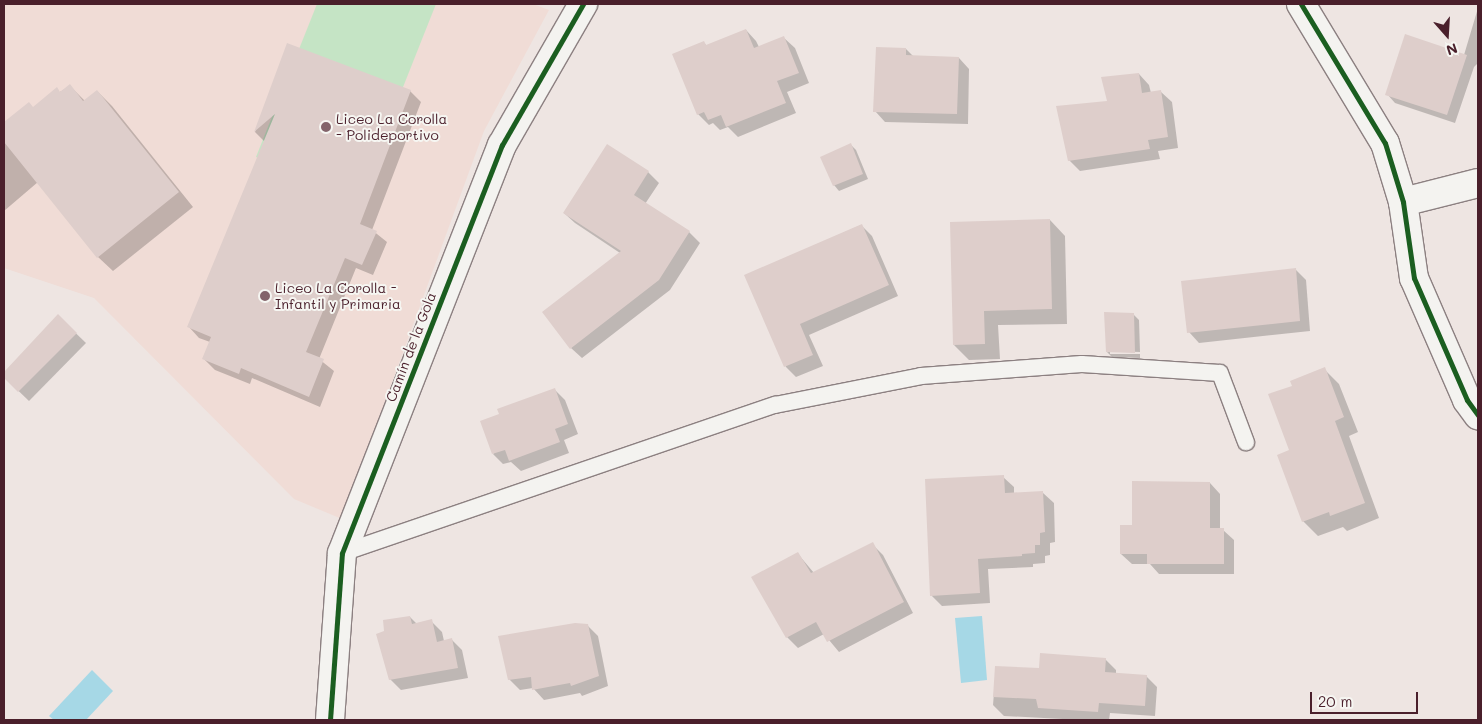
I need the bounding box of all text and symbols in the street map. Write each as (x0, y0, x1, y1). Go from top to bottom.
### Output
north arrow (1422, 10, 1472, 60)
text: N (1444, 39, 1460, 60)
place label: Liceo La Corolla - Polideportivo (336, 111, 447, 144)
marker: Liceo La Corolla - Polideportivo (320, 121, 332, 133)
place label: Liceo La Corolla - Infantil y Primaria (275, 280, 401, 312)
marker: Liceo La Corolla - Infantil y Primaria (259, 290, 271, 302)
street label: Camín de la Gola (382, 290, 440, 404)
scale bar (1312, 682, 1420, 714)
text: 20 m (1318, 691, 1352, 711)

